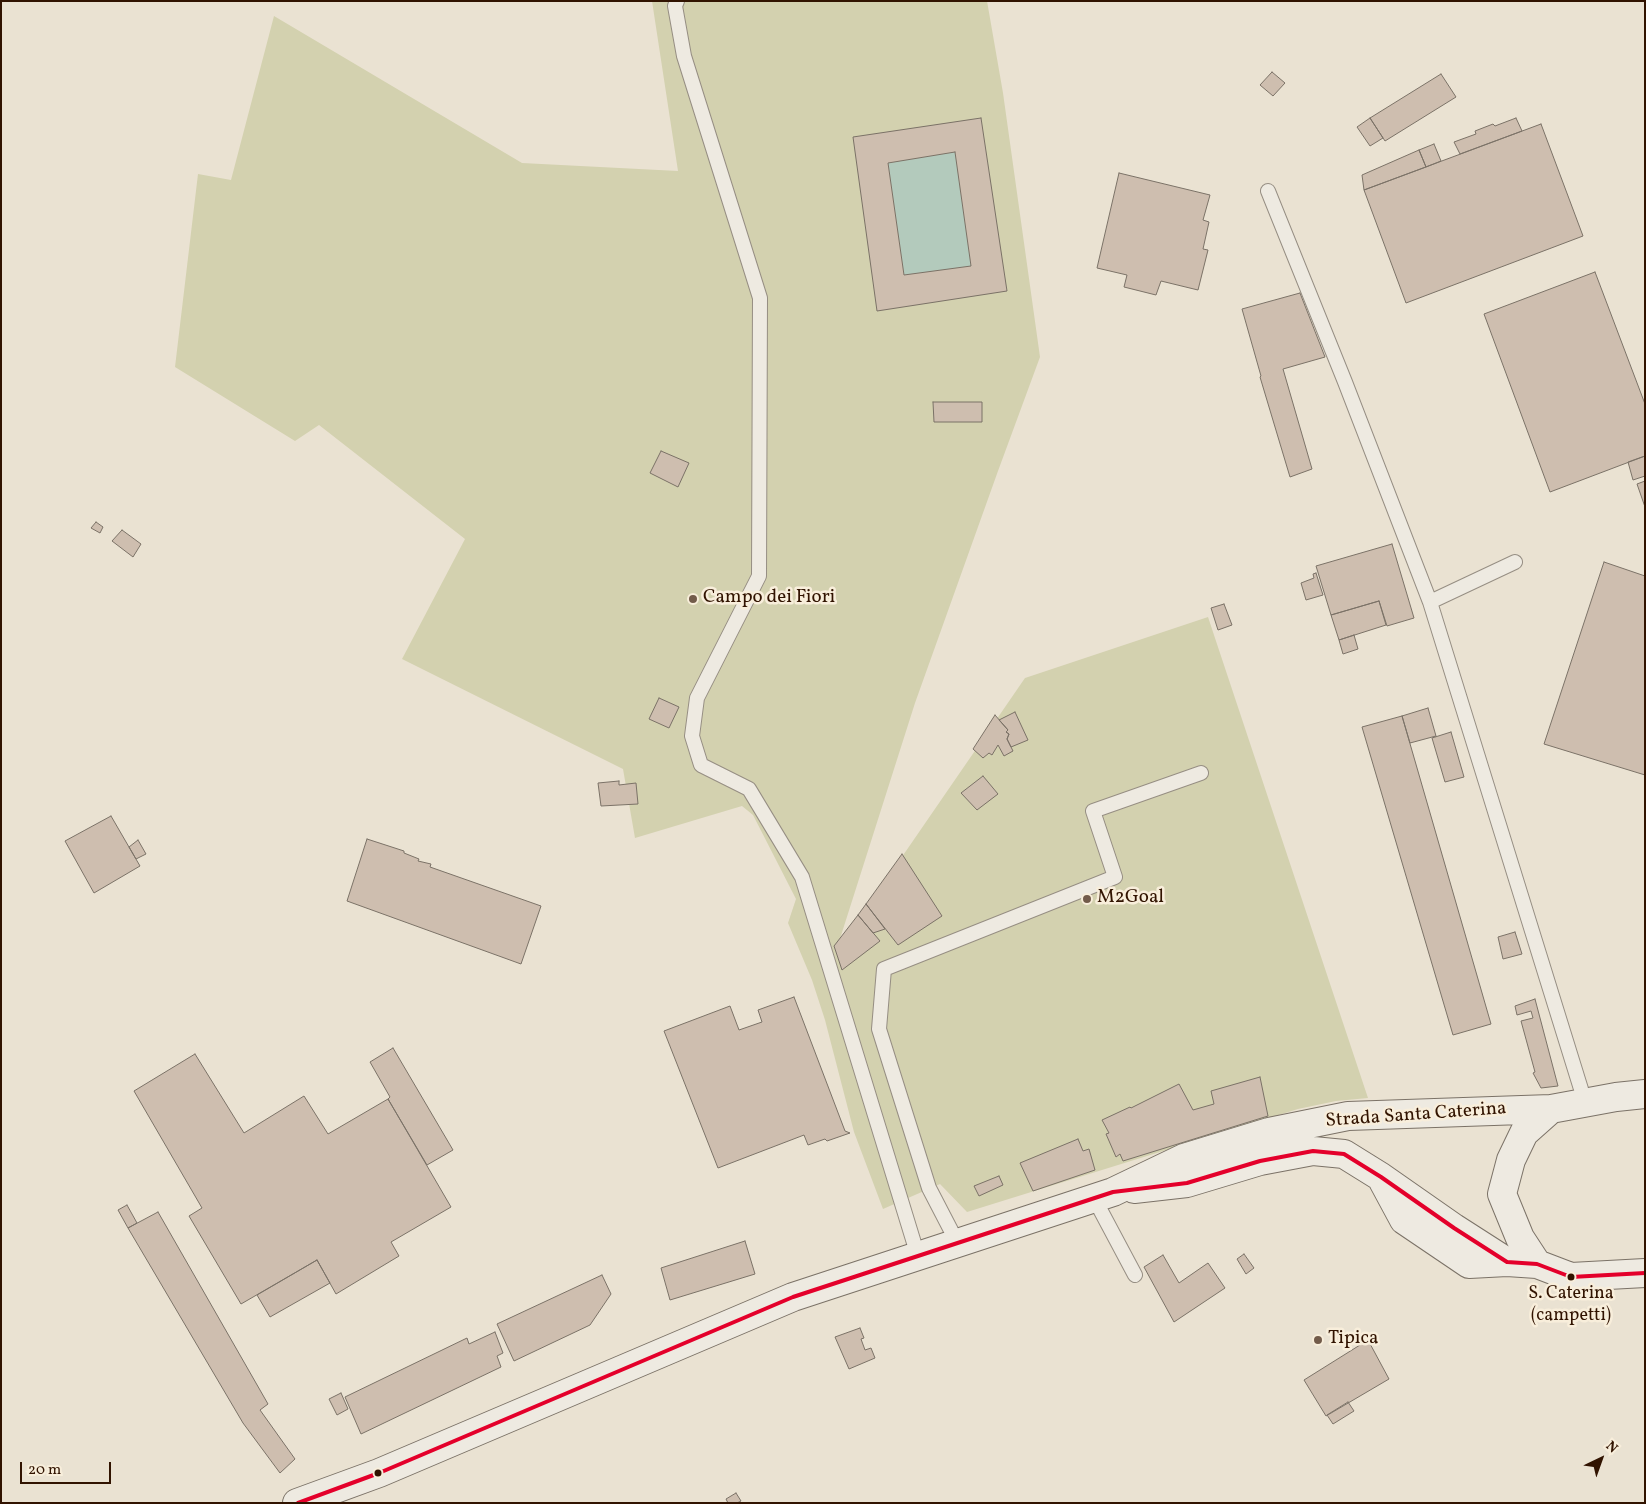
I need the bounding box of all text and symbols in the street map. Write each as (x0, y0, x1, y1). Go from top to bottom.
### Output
place label: Campo dei Fiori (703, 588, 835, 610)
marker: Campo dei Fiori (687, 593, 699, 605)
place label: M2Goal (1097, 888, 1164, 910)
marker: M2Goal (1081, 893, 1093, 905)
street label: Strada Santa Caterina (1325, 1098, 1507, 1134)
marker: S. Caterina (campetti) (1566, 1272, 1576, 1282)
place label: S. Caterina (campetti) (1528, 1284, 1614, 1326)
place label: Tipica (1328, 1329, 1378, 1351)
marker: Tipica (1312, 1334, 1324, 1346)
north arrow (1576, 1434, 1626, 1484)
text: N (1601, 1437, 1622, 1458)
scale bar (22, 1452, 114, 1484)
text: 20 m (28, 1460, 61, 1481)
unlabelled marker (373, 1468, 383, 1478)

